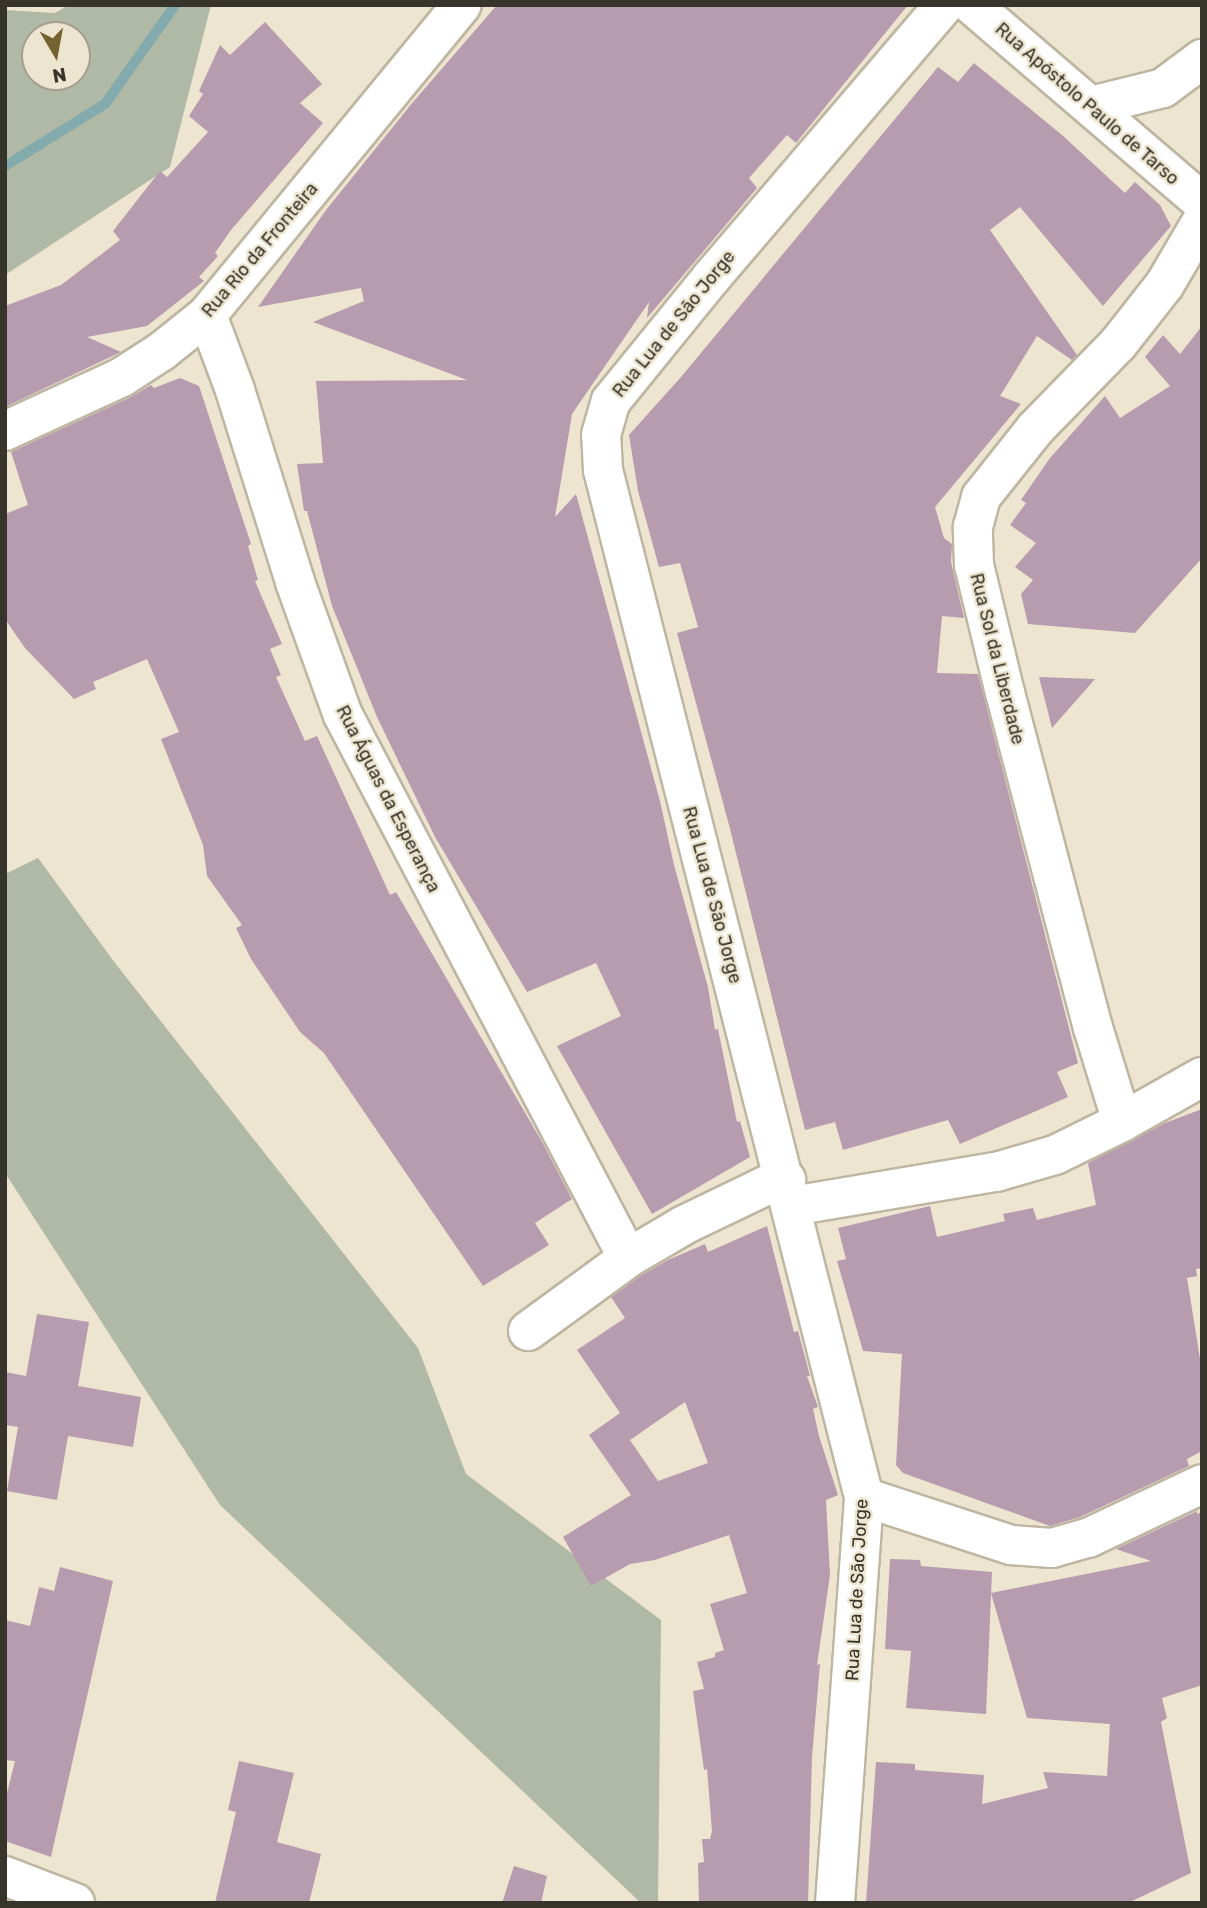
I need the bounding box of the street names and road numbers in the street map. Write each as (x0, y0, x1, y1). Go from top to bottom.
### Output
street label: Rua Apóstolo Paulo de Tarso (990, 18, 1184, 190)
street label: Rua Rio da Fronteira (197, 178, 323, 322)
street label: Rua Lua de São Jorge (608, 246, 740, 402)
street label: Rua Sol da Liberdade (965, 571, 1029, 747)
street label: Rua Águas da Esperança (331, 702, 445, 896)
street label: Rua Lua de São Jorge (678, 804, 746, 986)
street label: Rua Lua de São Jorge (841, 1498, 873, 1682)

